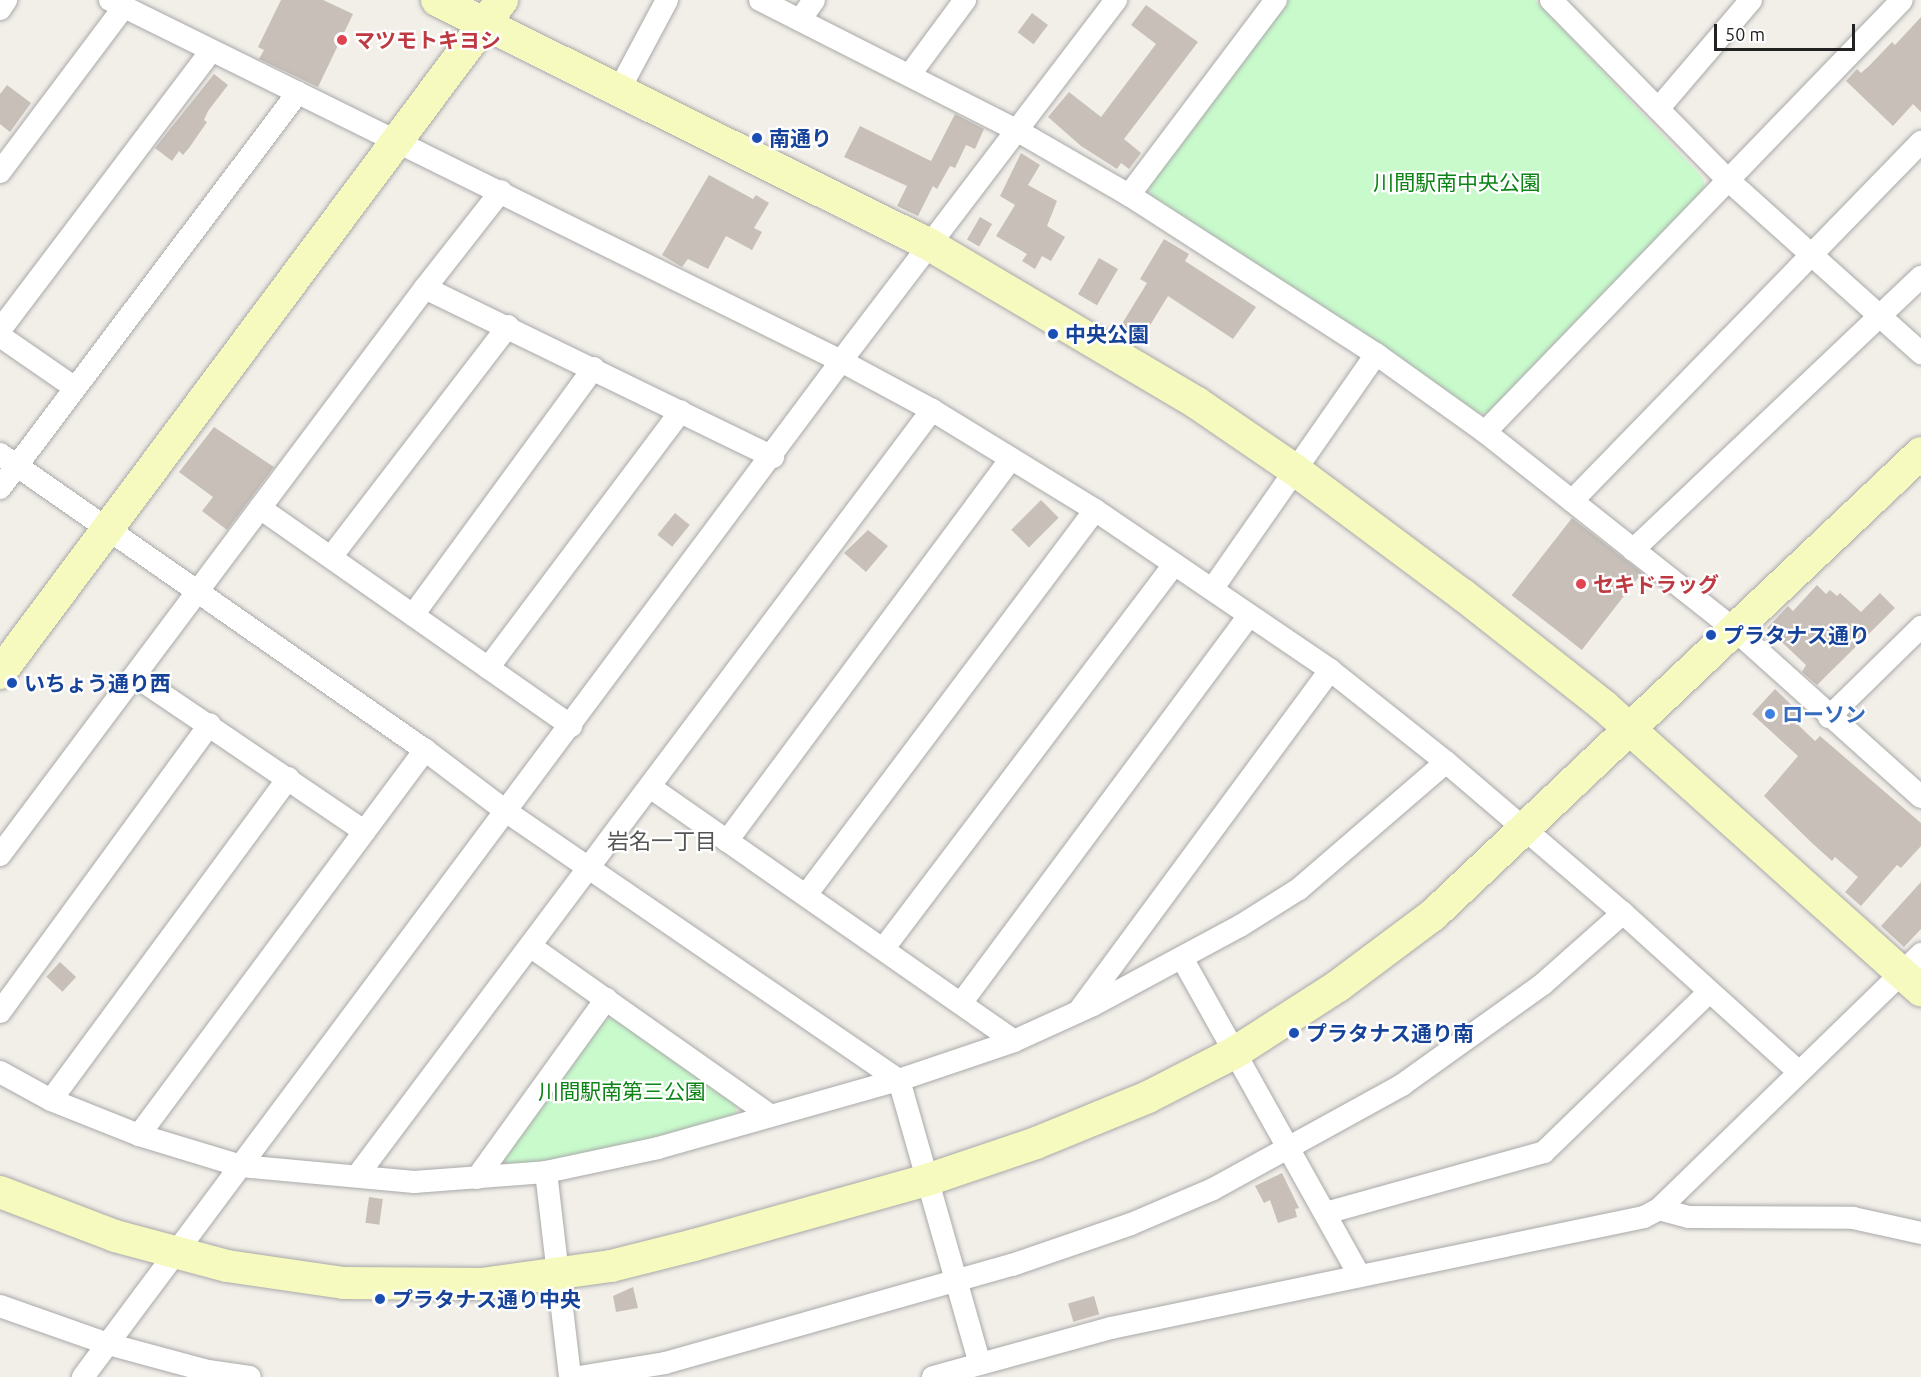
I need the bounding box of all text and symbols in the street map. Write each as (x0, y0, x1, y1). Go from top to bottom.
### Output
scale bar (1717, 12, 1858, 50)
text: 50 m (1725, 24, 1765, 44)
place label: マツモトキヨシ (354, 27, 501, 53)
marker: マツモトキヨシ (335, 33, 349, 47)
place label: 南通り (769, 125, 832, 151)
marker: 南通り (750, 131, 764, 145)
park label: 川間駅南中央公園 (1373, 169, 1541, 195)
place label: 中央公園 (1065, 321, 1149, 347)
marker: 中央公園 (1046, 327, 1060, 341)
place label: セキドラッグ (1593, 571, 1719, 597)
marker: セキドラッグ (1574, 577, 1588, 591)
place label: プラタナス通り (1723, 622, 1870, 648)
marker: プラタナス通り (1704, 628, 1718, 642)
place label: いちょう通り西 (24, 670, 171, 696)
marker: いちょう通り西 (5, 676, 19, 690)
place label: ローソン (1782, 701, 1866, 727)
marker: ローソン (1763, 707, 1777, 721)
district label: 岩名一丁目 (607, 828, 717, 854)
place label: プラタナス通り南 (1306, 1020, 1474, 1046)
marker: プラタナス通り南 (1287, 1026, 1301, 1040)
park label: 川間駅南第三公園 (538, 1078, 706, 1104)
place label: プラタナス通り中央 (392, 1286, 581, 1312)
marker: プラタナス通り中央 (373, 1292, 387, 1306)

